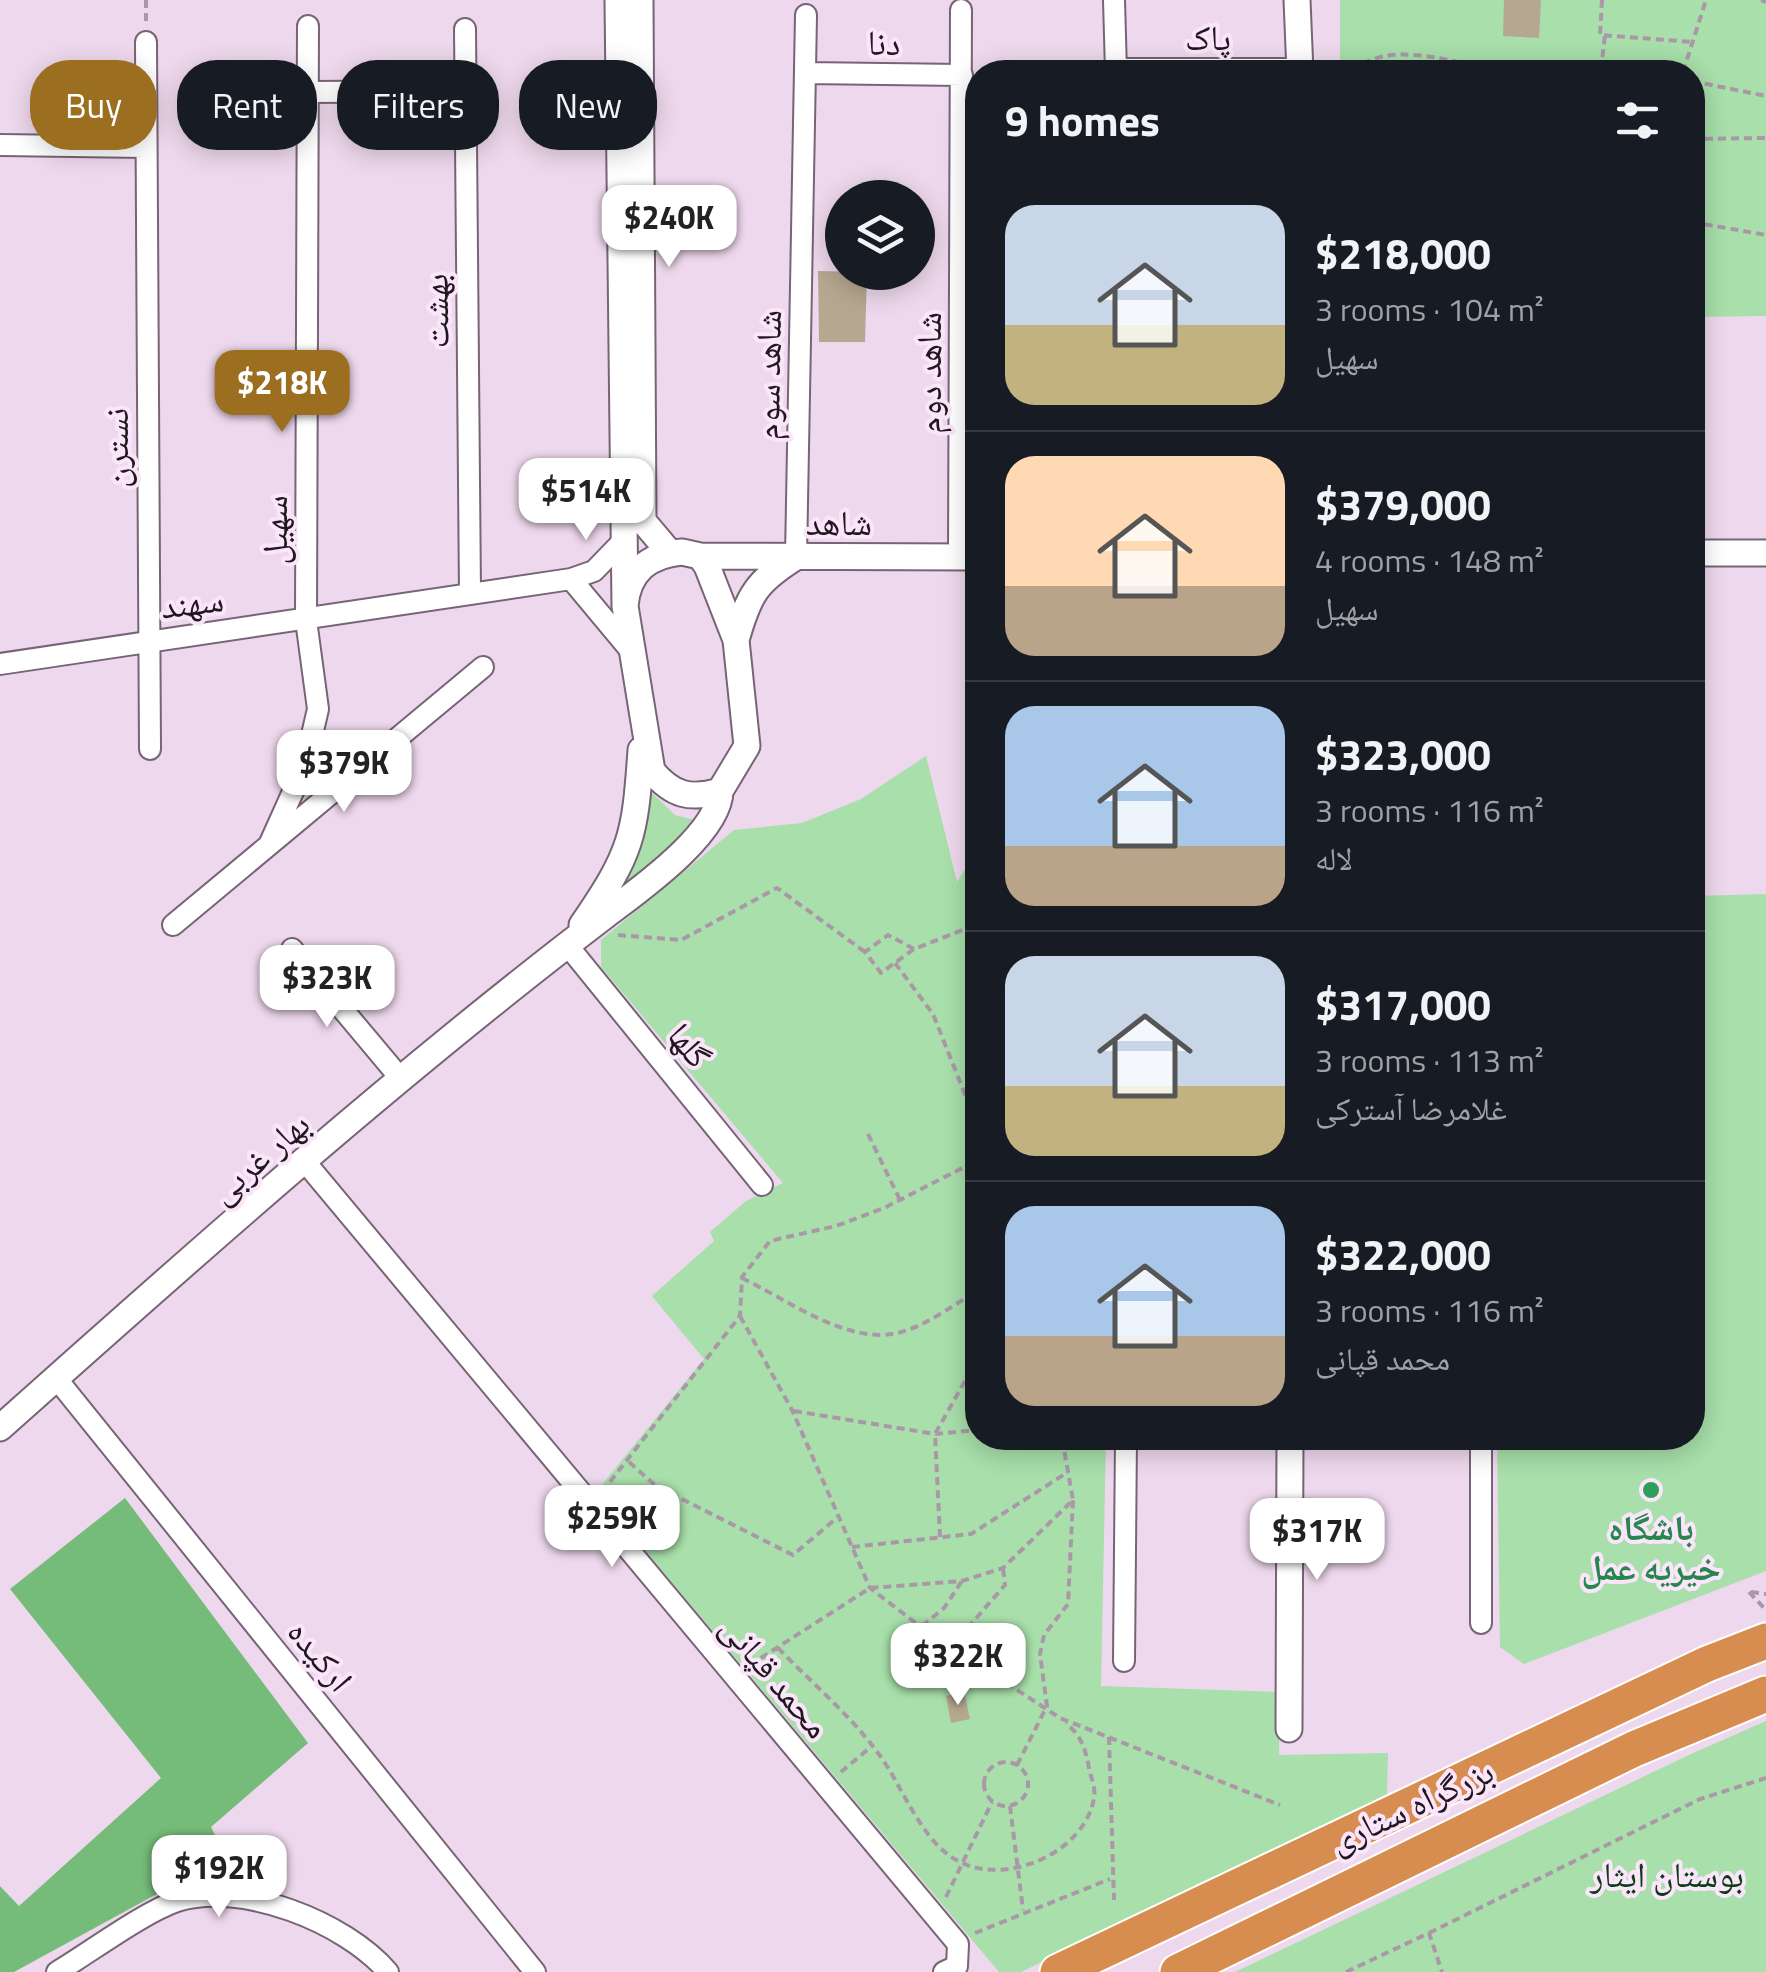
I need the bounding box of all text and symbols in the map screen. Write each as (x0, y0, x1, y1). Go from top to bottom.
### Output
street label: پاک (1185, 10, 1231, 64)
street label: دنا (867, 15, 901, 69)
chip: Buy (30, 60, 157, 150)
chip: Rent (177, 60, 317, 150)
chip: Filters (337, 60, 499, 150)
chip: New (519, 60, 657, 150)
text: 9 homes (1005, 88, 1160, 152)
icon: filters (1610, 93, 1665, 148)
map controls (825, 180, 935, 290)
button: layers (825, 180, 935, 290)
pin: $240K (599, 185, 739, 270)
text: $240K (624, 193, 714, 241)
text: $218,000 (1315, 221, 1491, 285)
icon: home (1085, 245, 1205, 365)
street label: بهشت (407, 273, 463, 349)
text: 3 rooms · 104 m² (1315, 285, 1544, 333)
street label: شاهد سوم (739, 309, 795, 441)
street label: شاهد دوم (901, 312, 955, 434)
text: سهیل (1315, 333, 1379, 381)
pin: $218K (212, 350, 352, 435)
text: $218K (237, 358, 327, 406)
street label: نسترن (88, 408, 142, 488)
pin: $514K (516, 458, 656, 543)
text: $514K (541, 466, 631, 514)
text: $379,000 (1315, 472, 1491, 536)
street label: سهیل (247, 495, 301, 565)
street label: شاهد (806, 495, 872, 549)
icon: home (1085, 496, 1205, 616)
text: 4 rooms · 148 m² (1315, 536, 1544, 584)
street label: سهند (157, 571, 227, 633)
text: سهیل (1315, 584, 1379, 632)
text: $323,000 (1315, 722, 1491, 786)
pin: $379K (274, 730, 414, 815)
text: $379K (299, 738, 389, 786)
icon: home (1085, 746, 1205, 866)
text: 3 rooms · 116 m² (1315, 786, 1544, 834)
text: لاله (1315, 834, 1353, 882)
pin: $323K (257, 945, 397, 1030)
text: $323K (282, 953, 372, 1001)
text: $317,000 (1315, 972, 1491, 1036)
icon: home (1085, 996, 1205, 1116)
street label: گلها (655, 1010, 725, 1080)
text: 3 rooms · 113 m² (1315, 1036, 1544, 1084)
text: غلامرضا آسترکی (1315, 1084, 1507, 1132)
street label: بهار غربی (197, 1098, 321, 1216)
text: $322,000 (1315, 1222, 1491, 1286)
icon: home (1085, 1246, 1205, 1366)
text: 3 rooms · 116 m² (1315, 1286, 1544, 1334)
text: محمد قپانی (1315, 1334, 1450, 1382)
marker: باشگاه خیریه عمل (1640, 1479, 1662, 1501)
pin: $259K (542, 1485, 682, 1570)
text: $259K (567, 1493, 657, 1541)
pin: $317K (1247, 1498, 1387, 1583)
place label: باشگاه خیریه عمل (1581, 1500, 1721, 1594)
text: $317K (1272, 1506, 1362, 1554)
street label: محمد قپانی (708, 1602, 844, 1750)
street label: ارکیده (275, 1607, 367, 1703)
pin: $322K (888, 1623, 1028, 1708)
text: $322K (913, 1631, 1003, 1679)
street label: بزرگراه ستاری (1320, 1743, 1502, 1867)
pin: $192K (149, 1835, 289, 1920)
text: $192K (174, 1843, 264, 1891)
park label: بوستان ایثار (1589, 1847, 1744, 1901)

